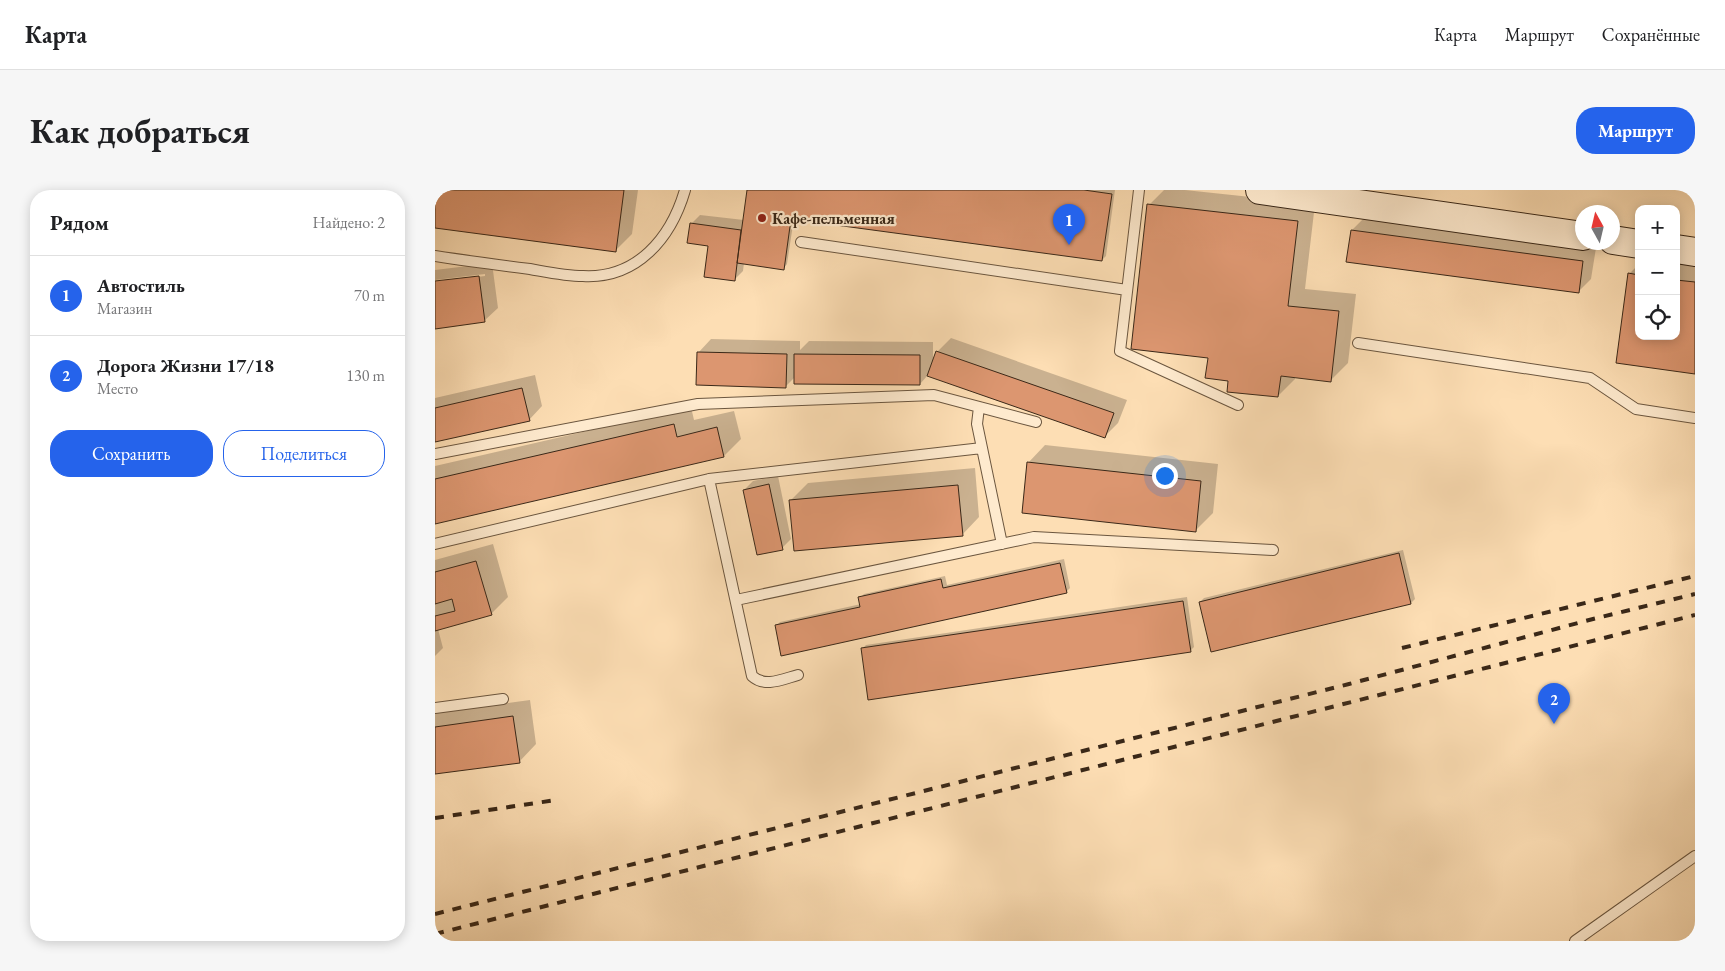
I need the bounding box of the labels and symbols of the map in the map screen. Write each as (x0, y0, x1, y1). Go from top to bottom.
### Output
pin: 1 (1053, 204, 1085, 245)
north arrow (1575, 205, 1620, 250)
place label: Кафе-пельменная (772, 208, 895, 229)
marker: Кафе-пельменная (756, 212, 768, 224)
your location (1152, 463, 1178, 489)
pin: 2 (1538, 683, 1570, 724)

